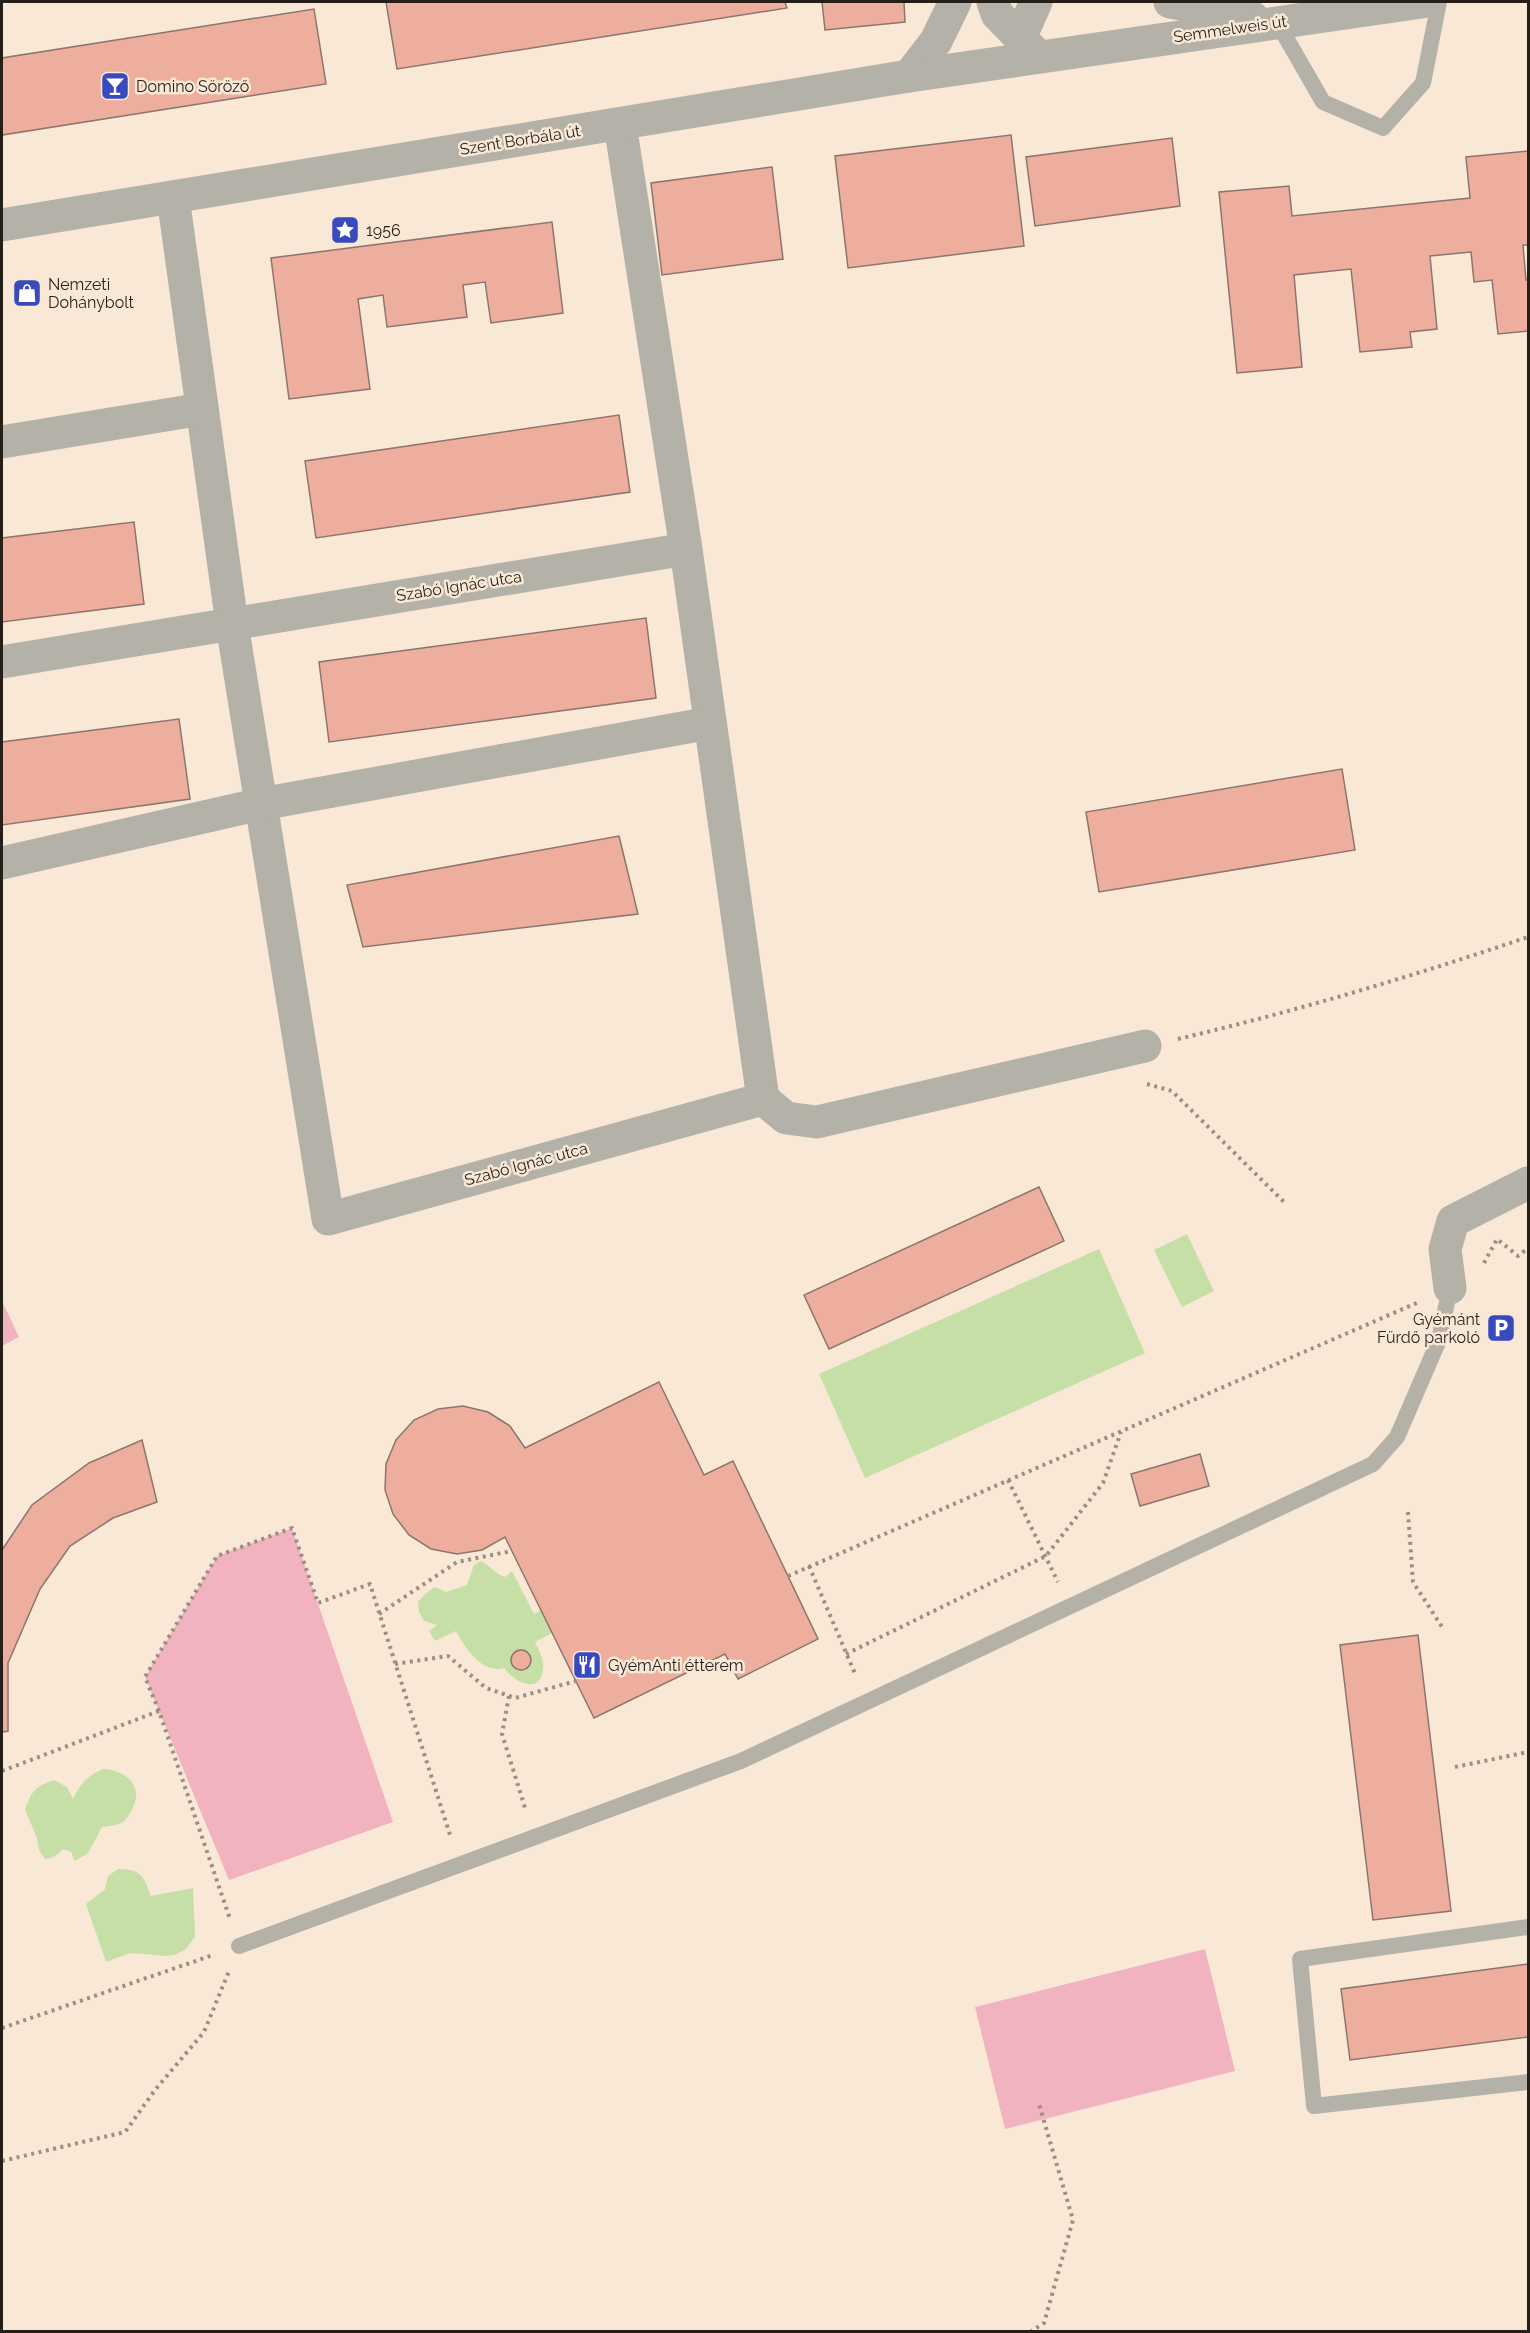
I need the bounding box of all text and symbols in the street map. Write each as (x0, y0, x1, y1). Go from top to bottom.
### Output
street label: Semmelweis út (1172, 12, 1289, 46)
bar icon: Domino Söröző (99, 70, 131, 102)
place label: Domino Söröző (136, 77, 249, 96)
street label: Szent Borbála út (458, 121, 582, 159)
place icon: 1956 (329, 214, 361, 246)
place label: 1956 (366, 221, 401, 240)
place label: Nemzeti Dohánybolt (48, 275, 135, 312)
shop icon: Nemzeti Dohánybolt (11, 277, 43, 309)
street label: Szabó Ignác utca (395, 567, 523, 605)
street label: Szabó Ignác utca (462, 1138, 590, 1190)
place label: Gyémánt Fürdő parkoló (1377, 1310, 1481, 1347)
parking icon: Gyémánt Fürdő parkoló (1485, 1312, 1517, 1344)
restaurant icon: GyémAnti étterem (571, 1649, 603, 1681)
place label: GyémAnti étterem (608, 1656, 744, 1675)

